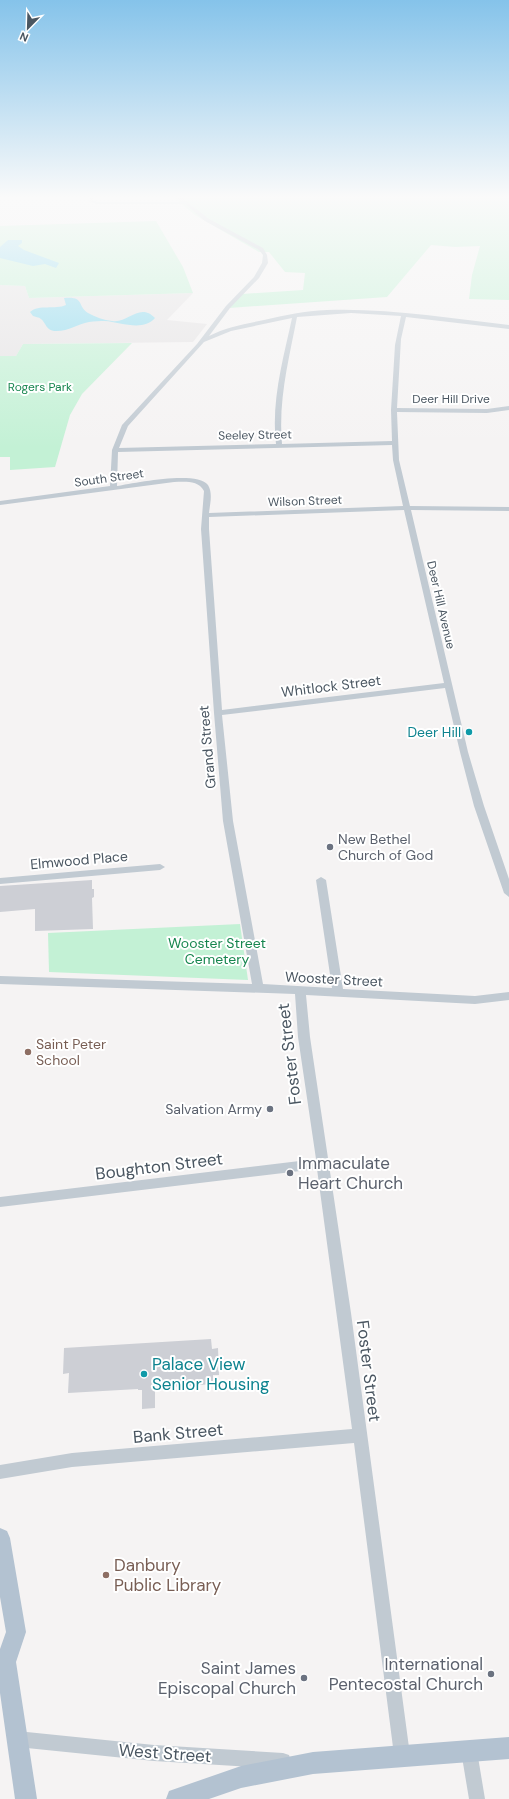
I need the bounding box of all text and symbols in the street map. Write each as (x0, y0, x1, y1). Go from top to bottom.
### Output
north arrow (8, 8, 48, 48)
text: N (18, 29, 31, 45)
park label: Rogers Park (8, 379, 72, 395)
street label: Deer Hill Drive (412, 391, 490, 407)
street label: Seeley Street (218, 426, 292, 444)
street label: South Street (73, 465, 145, 491)
street label: Wilson Street (268, 492, 343, 510)
street label: Deer Hill Avenue (423, 559, 459, 651)
street label: Whitlock Street (280, 671, 382, 701)
street label: Grand Street (194, 705, 220, 789)
place label: Deer Hill (407, 723, 461, 741)
marker: Deer Hill (464, 727, 474, 737)
place label: New Bethel Church of God (338, 830, 433, 864)
marker: New Bethel Church of God (325, 842, 335, 852)
street label: Elmwood Place (29, 847, 129, 873)
park label: Wooster Street Cemetery (168, 934, 266, 968)
street label: Wooster Street (285, 967, 383, 991)
street label: Foster Street (272, 1002, 306, 1106)
place label: Saint Peter School (36, 1035, 106, 1069)
marker: Saint Peter School (23, 1047, 33, 1057)
place label: Salvation Army (165, 1100, 262, 1118)
marker: Salvation Army (265, 1104, 275, 1114)
street label: Boughton Street (94, 1147, 224, 1185)
place label: Immaculate Heart Church (298, 1152, 403, 1194)
marker: Immaculate Heart Church (285, 1168, 295, 1178)
street label: Foster Street (352, 1319, 386, 1423)
place label: Palace View Senior Housing (152, 1353, 270, 1395)
marker: Palace View Senior Housing (139, 1369, 149, 1379)
street label: Bank Street (132, 1418, 224, 1448)
place label: Danbury Public Library (114, 1554, 222, 1596)
marker: Danbury Public Library (101, 1570, 111, 1580)
place label: International Pentecostal Church (329, 1653, 483, 1695)
place label: Saint James Episcopal Church (158, 1657, 296, 1699)
marker: International Pentecostal Church (486, 1669, 496, 1679)
marker: Saint James Episcopal Church (299, 1673, 309, 1683)
street label: West Street (118, 1739, 212, 1767)

